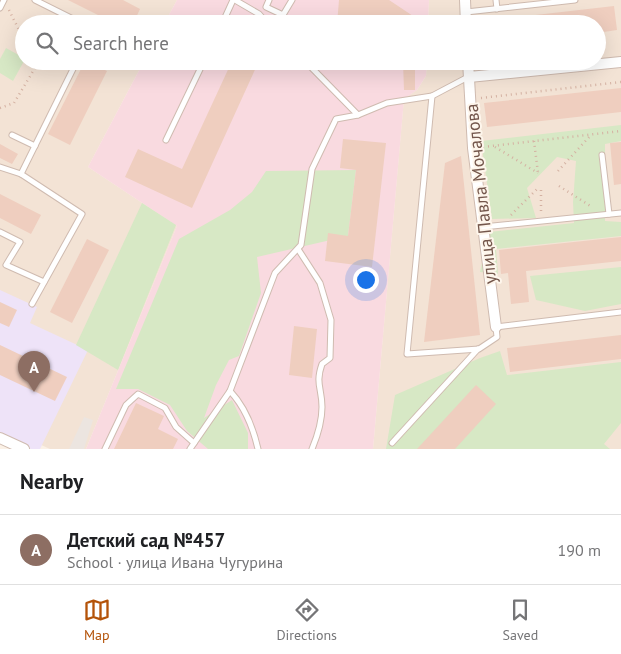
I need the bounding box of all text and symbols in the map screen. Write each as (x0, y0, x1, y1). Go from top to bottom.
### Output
search box (15, 15, 606, 70)
icon: search (33, 29, 61, 57)
text: Search here (73, 31, 169, 55)
street label: улица Павла Мочалова (460, 103, 501, 285)
your location (353, 267, 379, 293)
pin: A (18, 351, 50, 392)
text: Nearby (20, 468, 83, 495)
text: Детский сад №457 (67, 528, 225, 552)
text: A (31, 540, 41, 560)
text: 190 m (558, 540, 601, 560)
text: School · улица Ивана Чугурина (67, 552, 283, 572)
tab: Map (83, 596, 111, 644)
tab: Directions (276, 596, 337, 644)
tab: Saved (503, 596, 538, 644)

